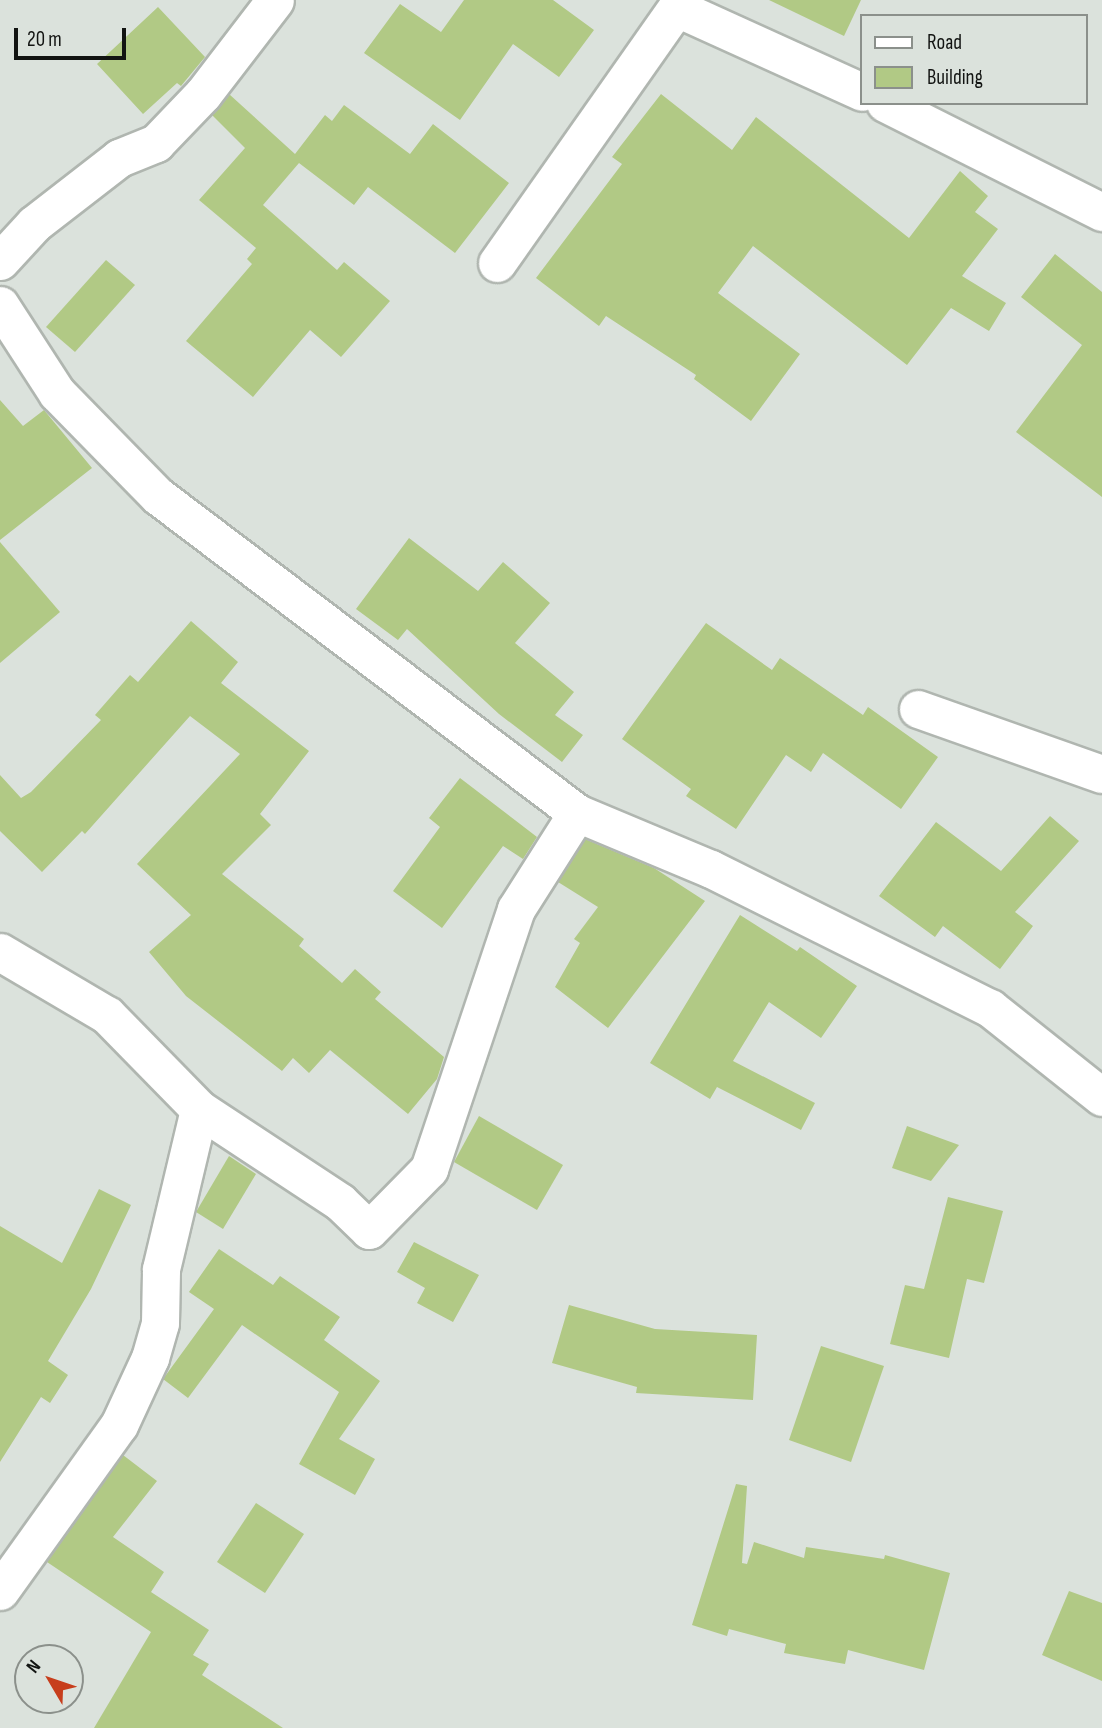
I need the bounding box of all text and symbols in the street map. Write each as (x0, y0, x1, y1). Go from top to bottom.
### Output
scale bar (18, 14, 130, 58)
legend (860, 14, 1088, 105)
text: 20 m (27, 27, 62, 52)
text: Road (927, 30, 962, 55)
text: Building (927, 65, 983, 90)
north arrow (14, 1644, 84, 1714)
text: N (22, 1656, 46, 1678)

